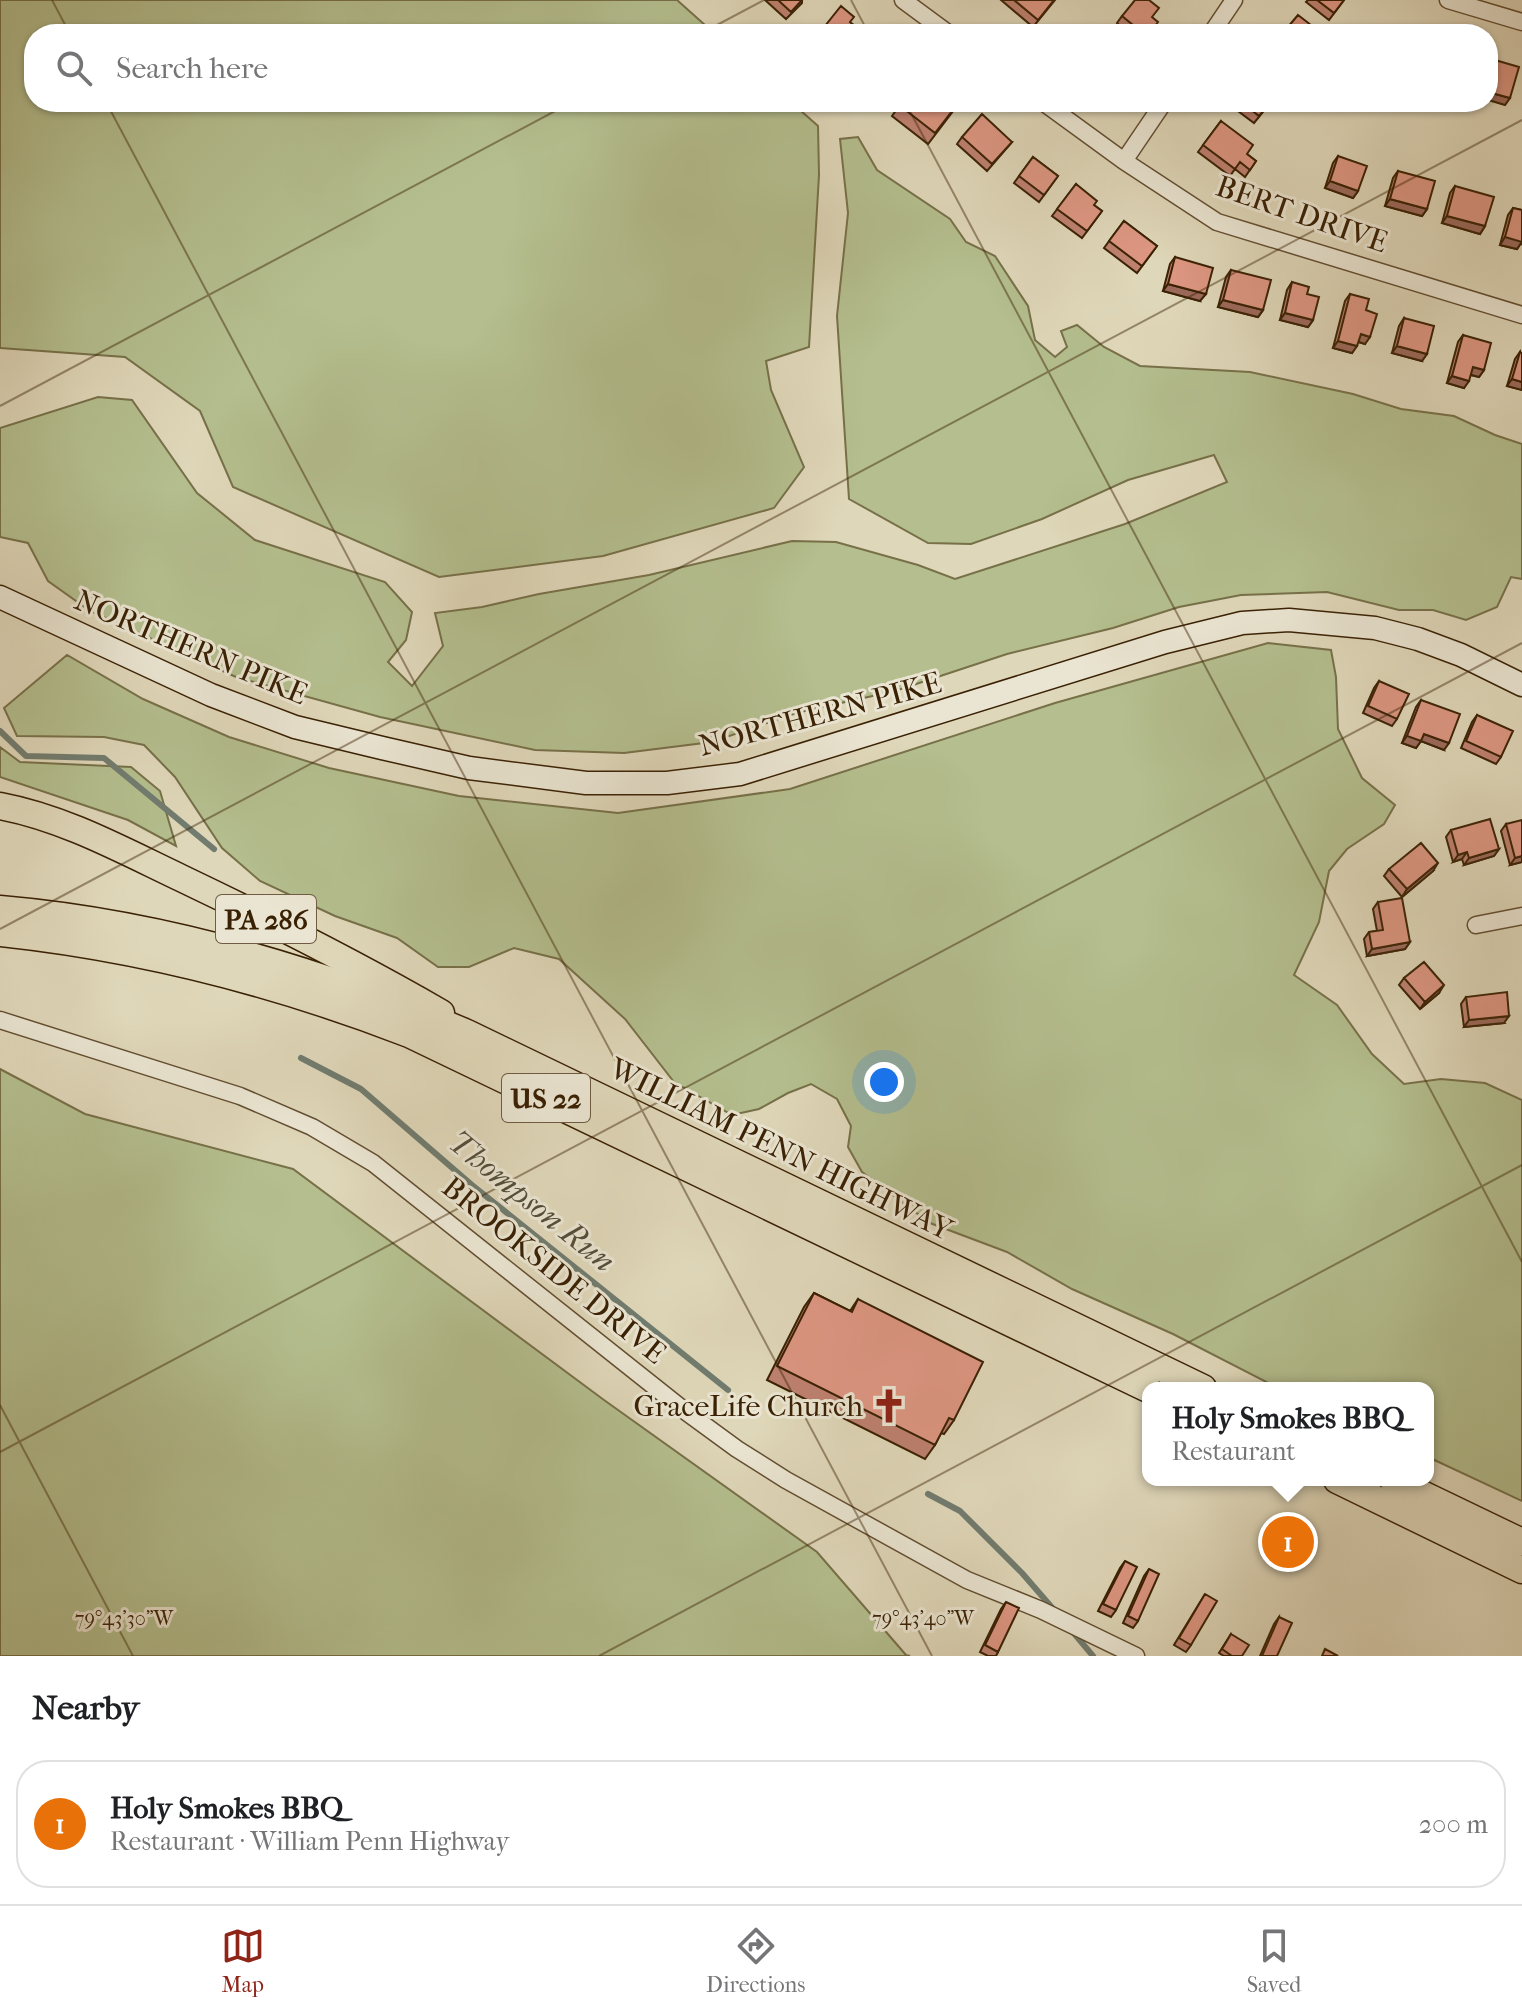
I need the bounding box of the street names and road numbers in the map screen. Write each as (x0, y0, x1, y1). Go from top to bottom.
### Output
street label: BERT DRIVE (1211, 169, 1392, 260)
street label: NORTHERN PIKE (69, 583, 313, 712)
street label: NORTHERN PIKE (695, 665, 945, 764)
road number: PA 286 (216, 895, 316, 943)
street label: WILLIAM PENN HIGHWAY (603, 1051, 959, 1249)
road number: US 22 (502, 1074, 590, 1122)
street label: BROOKSIDE DRIVE (435, 1169, 672, 1371)

